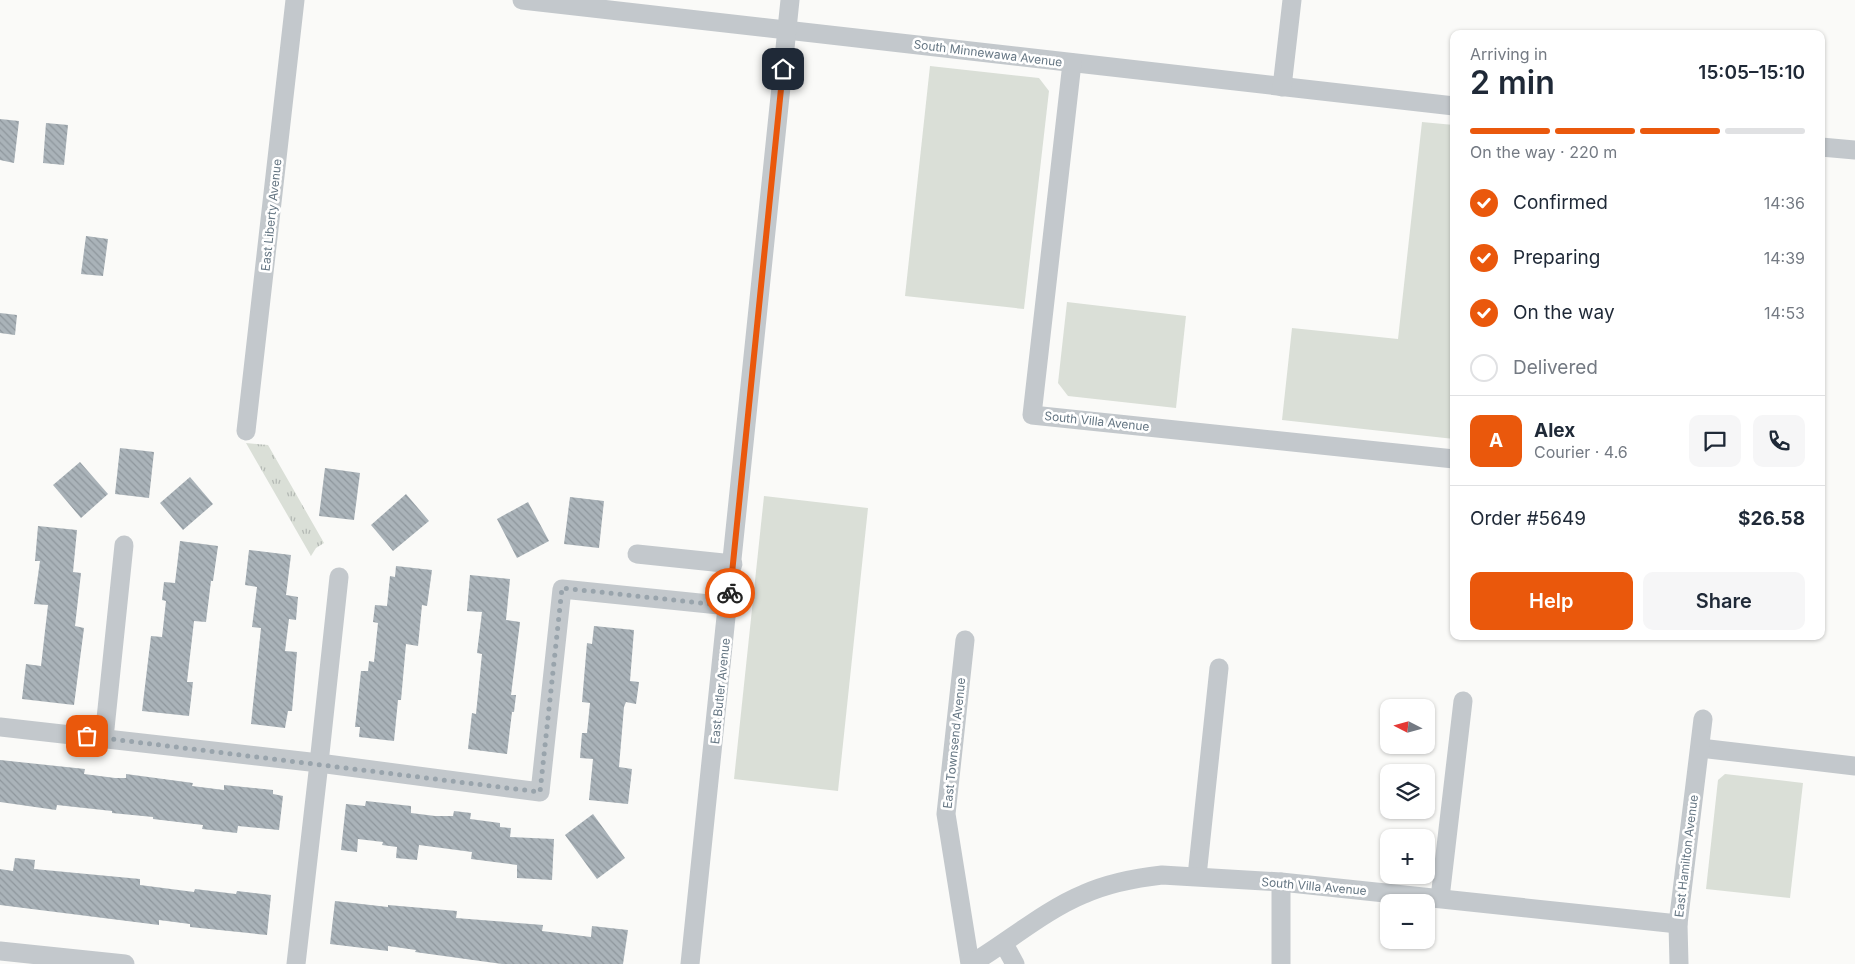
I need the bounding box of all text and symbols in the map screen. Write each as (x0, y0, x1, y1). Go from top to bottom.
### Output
street label: South Minnewawa Avenue (913, 36, 1063, 70)
text: Arriving in (1470, 44, 1547, 64)
pin (762, 48, 804, 90)
icon: home (769, 55, 797, 83)
text: 15:05–15:10 (1698, 61, 1805, 84)
text: 2 min (1470, 63, 1555, 102)
text: On the way · 220 m (1470, 142, 1617, 162)
street label: East Liberty Avenue (258, 158, 284, 272)
icon: check (1470, 189, 1498, 217)
text: Confirmed (1513, 191, 1608, 214)
text: 14:36 (1764, 193, 1805, 213)
icon: check (1470, 244, 1498, 272)
text: Preparing (1513, 246, 1600, 269)
text: 14:39 (1764, 248, 1805, 268)
icon: check (1470, 299, 1498, 327)
text: On the way (1513, 301, 1615, 324)
text: 14:53 (1764, 303, 1805, 323)
text: Delivered (1513, 356, 1598, 379)
street label: South Villa Avenue (1044, 408, 1150, 434)
button: chat (1689, 415, 1741, 467)
button: phone (1753, 415, 1805, 467)
text: Alex (1534, 419, 1575, 442)
text: A (1489, 429, 1503, 452)
text: Courier · 4.6 (1534, 442, 1628, 462)
text: Order #5649 (1470, 507, 1586, 530)
text: $26.58 (1738, 507, 1805, 530)
courier (705, 568, 755, 618)
button: Help (1470, 572, 1633, 630)
button: Share (1643, 572, 1805, 630)
icon: bike (716, 579, 744, 607)
street label: East Butler Avenue (707, 637, 733, 745)
street label: East Townsend Avenue (940, 677, 968, 809)
north arrow (1380, 699, 1435, 754)
map controls (1380, 699, 1435, 949)
pin (66, 715, 108, 757)
icon: bag (73, 722, 101, 750)
button: layers (1380, 764, 1435, 819)
street label: East Hamilton Avenue (1671, 794, 1701, 918)
button: + (1380, 829, 1435, 884)
street label: South Villa Avenue (1261, 874, 1367, 898)
button: − (1380, 894, 1435, 949)

